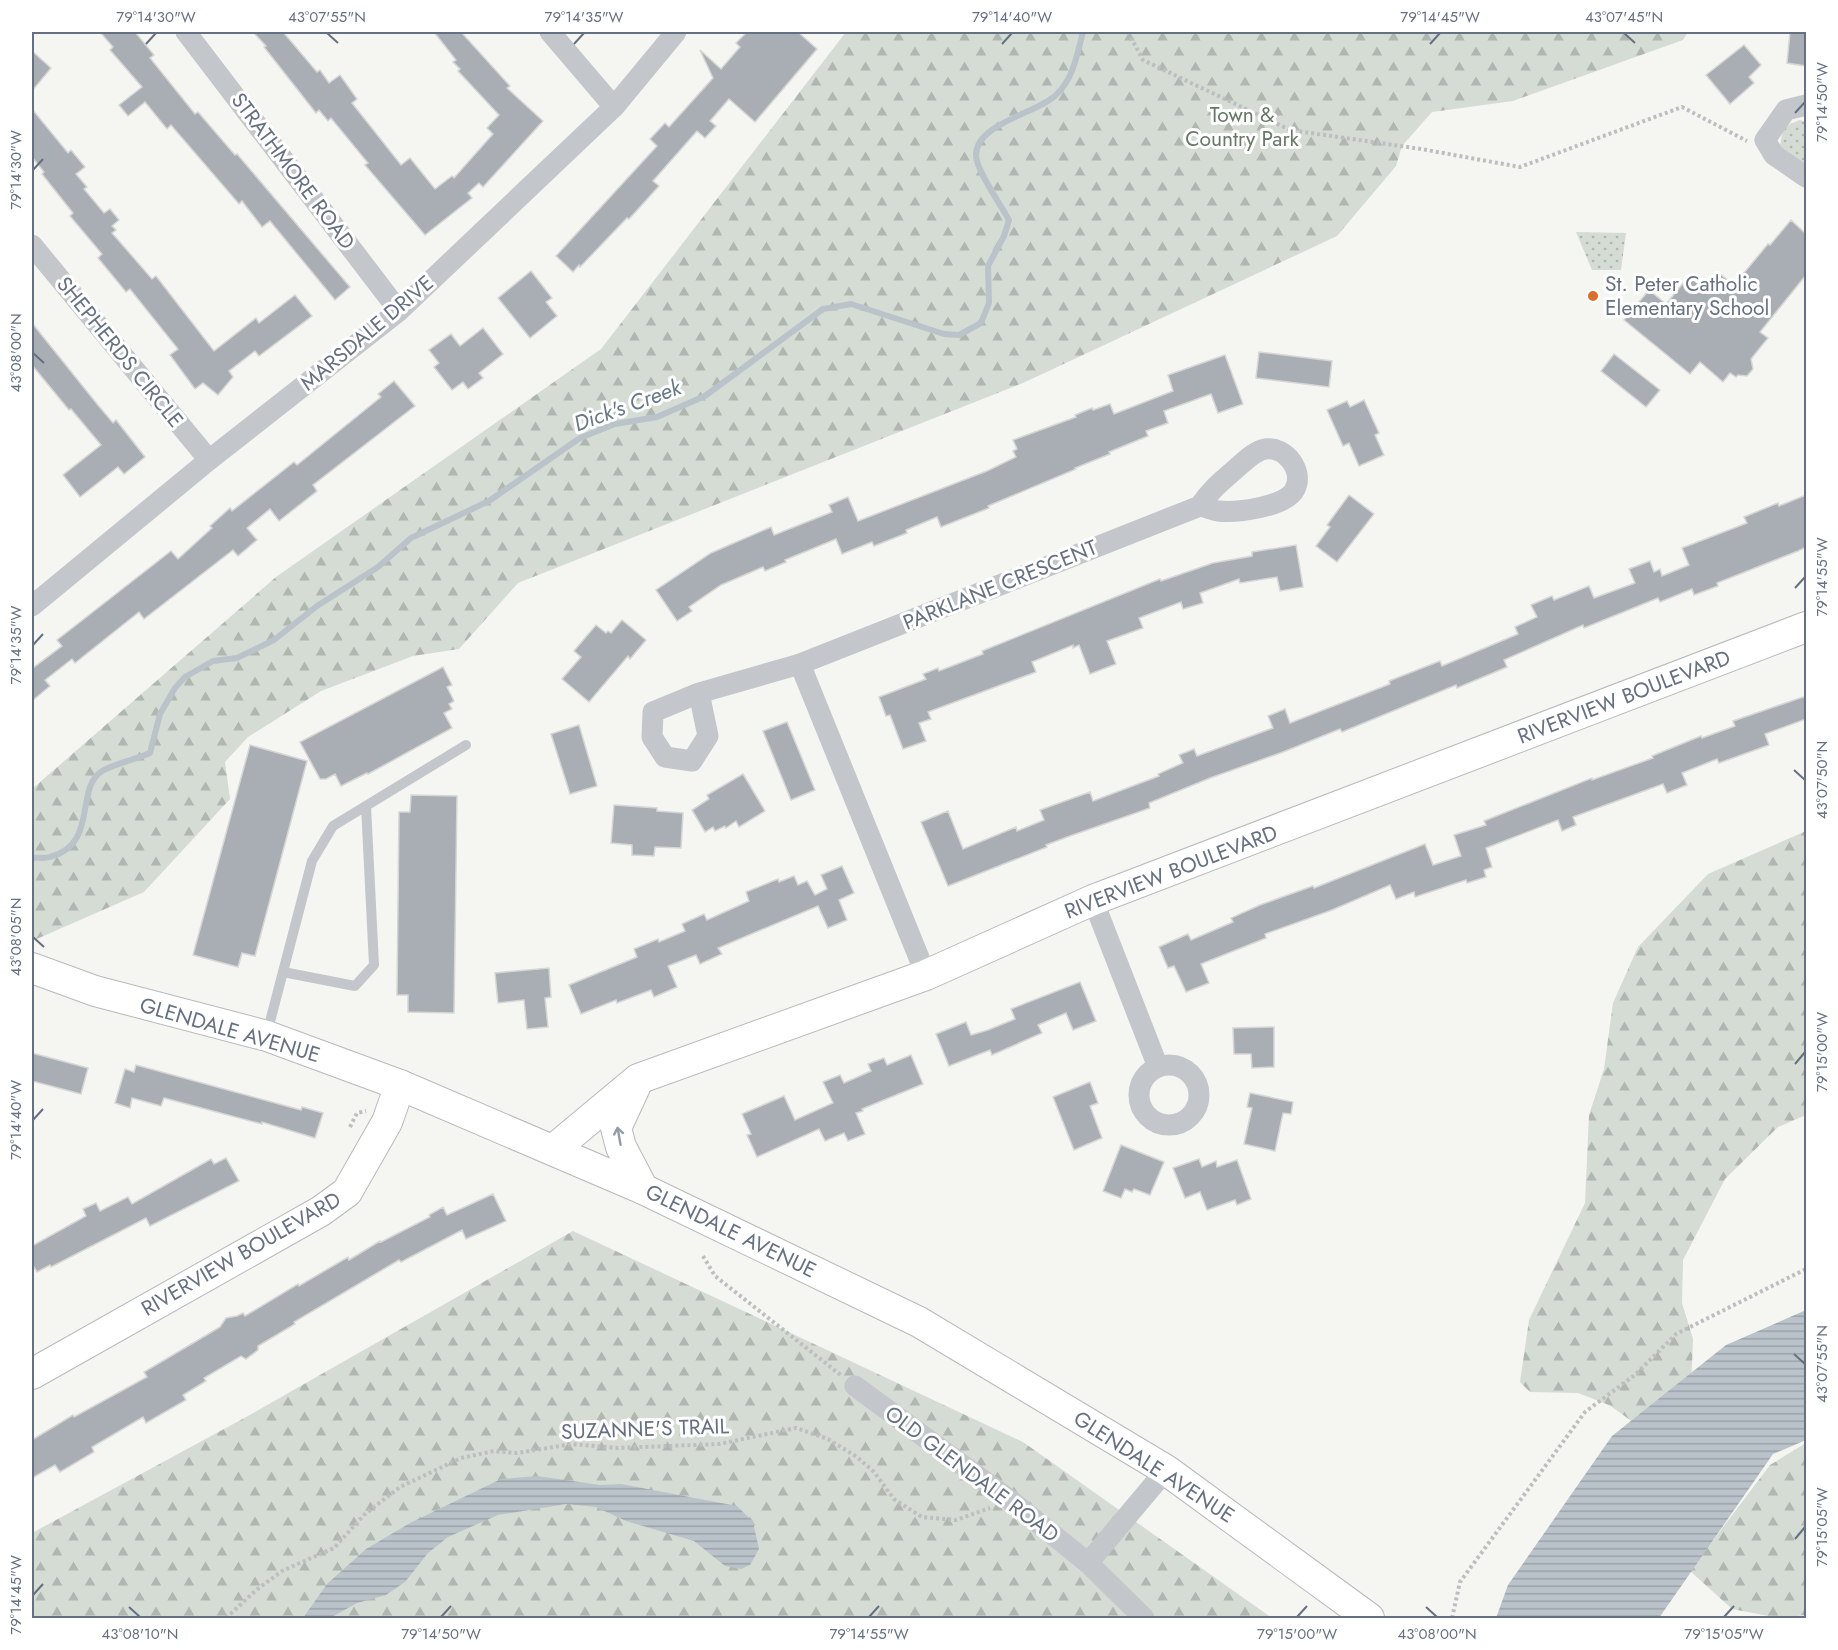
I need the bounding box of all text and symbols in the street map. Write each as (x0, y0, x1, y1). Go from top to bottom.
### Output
text: 79°14'30"W (116, 6, 196, 28)
text: 43°07'55"N (288, 6, 366, 28)
text: 79°14'35"W (545, 6, 624, 28)
text: 79°14'40"W (972, 6, 1052, 28)
text: 79°14'45"W (1400, 6, 1480, 28)
text: 43°07'45"N (1585, 6, 1663, 28)
text: 79°14'50"W (1811, 62, 1833, 142)
street label: STRATHMORE ROAD (224, 86, 362, 256)
park label: Town & Country Park (1185, 100, 1300, 154)
text: 79°14'30"W (5, 130, 27, 210)
street label: MARSDALE DRIVE (294, 268, 440, 398)
place label: St. Peter Catholic Elementary School (1605, 269, 1769, 323)
street label: SHEPHERDS CIRCLE (50, 270, 190, 434)
marker: St. Peter Catholic Elementary School (1586, 289, 1600, 303)
text: 43°08'00"N (5, 313, 27, 393)
water label: Dick's Creek (569, 370, 687, 439)
street label: PARKLANE CRESCENT (899, 532, 1102, 638)
text: 79°14'55"W (1811, 537, 1833, 617)
text: 79°14'35"W (5, 605, 27, 684)
street label: RIVERVIEW BOULEVARD (1513, 643, 1735, 751)
text: 43°07'50"N (1811, 741, 1833, 819)
street label: RIVERVIEW BOULEVARD (1060, 818, 1282, 926)
text: 43°08'05"N (5, 898, 27, 976)
street label: GLENDALE AVENUE (136, 990, 324, 1070)
text: 79°15'00"W (1811, 1012, 1833, 1092)
text: 79°14'40"W (5, 1080, 27, 1160)
one-way arrow (613, 1127, 624, 1147)
street label: GLENDALE AVENUE (641, 1177, 821, 1285)
street label: RIVERVIEW BOULEVARD (136, 1185, 346, 1323)
text: 43°07'55"N (1811, 1325, 1833, 1403)
street label: OLD GLENDALE ROAD (879, 1399, 1065, 1549)
street label: GLENDALE AVENUE (1068, 1404, 1240, 1530)
street label: SUZANNE'S TRAIL (561, 1411, 730, 1447)
text: 79°15'05"W (1811, 1487, 1833, 1567)
text: 79°14'45"W (5, 1555, 27, 1635)
text: 43°08'10"N (102, 1623, 178, 1645)
text: 79°14'50"W (401, 1623, 481, 1645)
text: 79°14'55"W (829, 1623, 909, 1645)
text: 79°15'00"W (1257, 1623, 1337, 1645)
text: 43°08'00"N (1397, 1623, 1477, 1645)
text: 79°15'05"W (1684, 1623, 1764, 1645)

